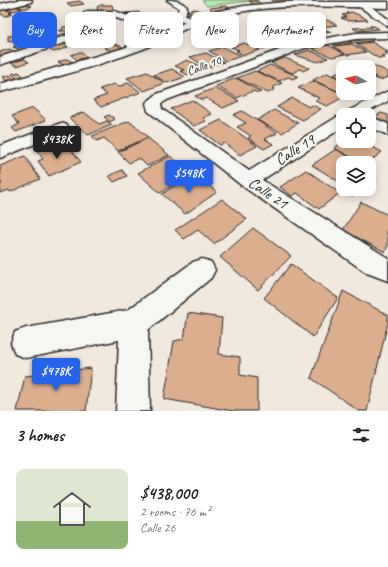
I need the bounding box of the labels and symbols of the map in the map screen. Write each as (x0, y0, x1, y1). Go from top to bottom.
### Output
street label: Calle 10 (185, 52, 224, 80)
north arrow (336, 60, 376, 100)
pin: $438K (29, 126, 85, 160)
street label: Calle 19 (271, 129, 320, 170)
pin: $548K (161, 160, 217, 194)
street label: Calle 21 (244, 173, 292, 214)
pin: $478K (28, 358, 84, 392)

